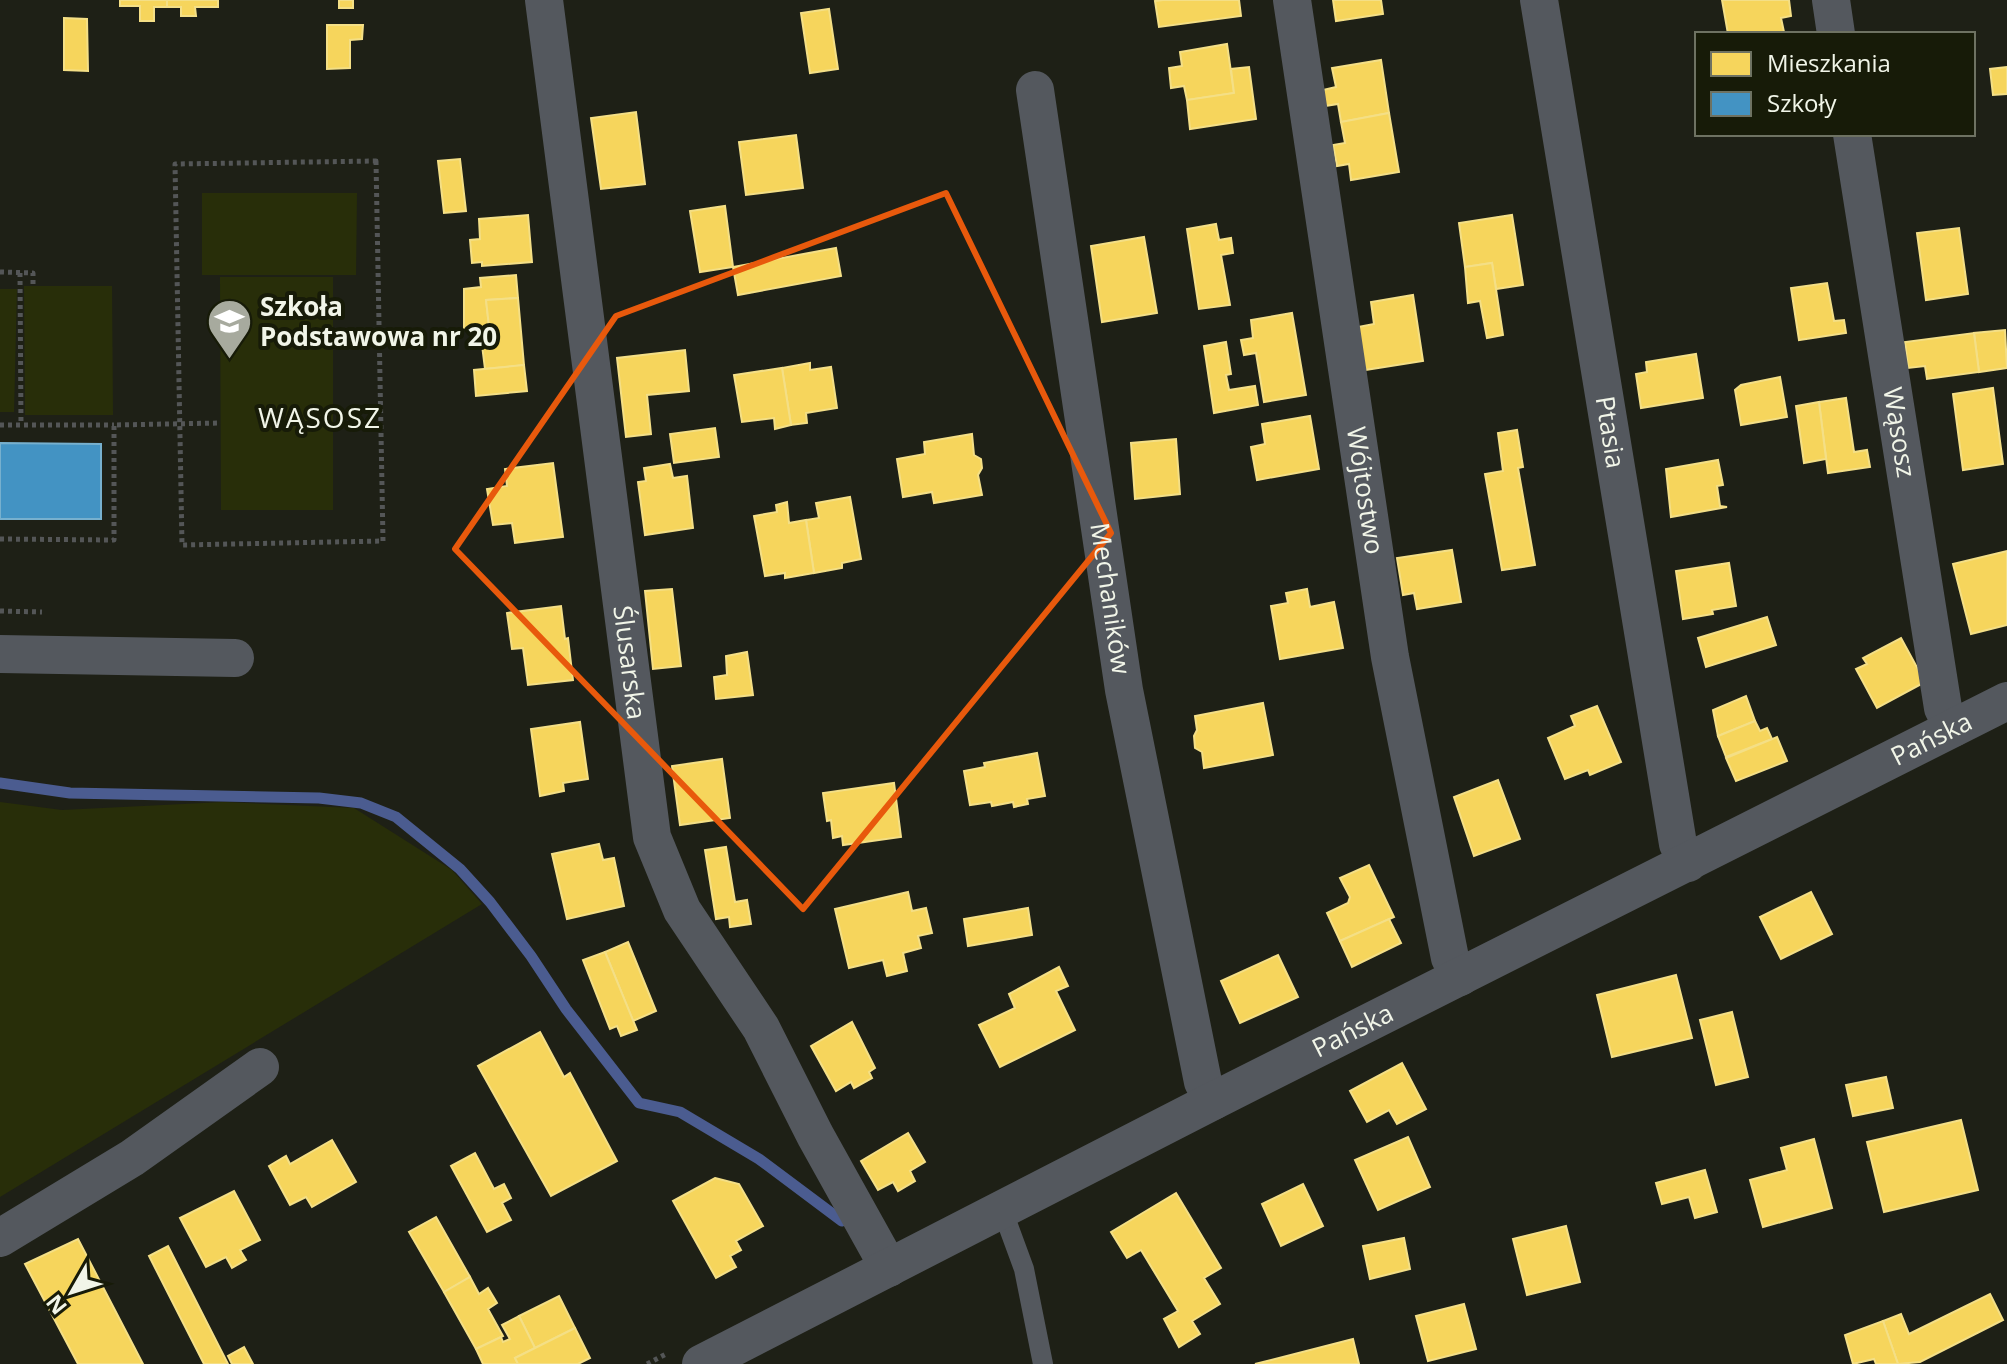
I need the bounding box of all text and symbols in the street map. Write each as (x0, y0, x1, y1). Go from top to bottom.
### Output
legend (1695, 32, 1975, 136)
text: Mieszkania (1767, 46, 1891, 79)
text: Szkoły (1767, 86, 1838, 119)
place label: Szkoła Podstawowa nr 20 (260, 288, 497, 354)
school or university icon: Szkoła Podstawowa nr 20 (205, 298, 253, 361)
street label: Wąsosz (1875, 384, 1925, 480)
street label: Ptasia (1587, 393, 1635, 471)
district label: WĄSOSZ (258, 398, 382, 436)
street label: Wójtostwo (1339, 424, 1393, 557)
street label: Mechaników (1082, 520, 1140, 677)
street label: Ślusarska (605, 603, 656, 722)
street label: Pańska (1884, 703, 1978, 774)
street label: Pańska (1305, 994, 1399, 1065)
north arrow (32, 1252, 112, 1332)
text: N (38, 1289, 73, 1322)

